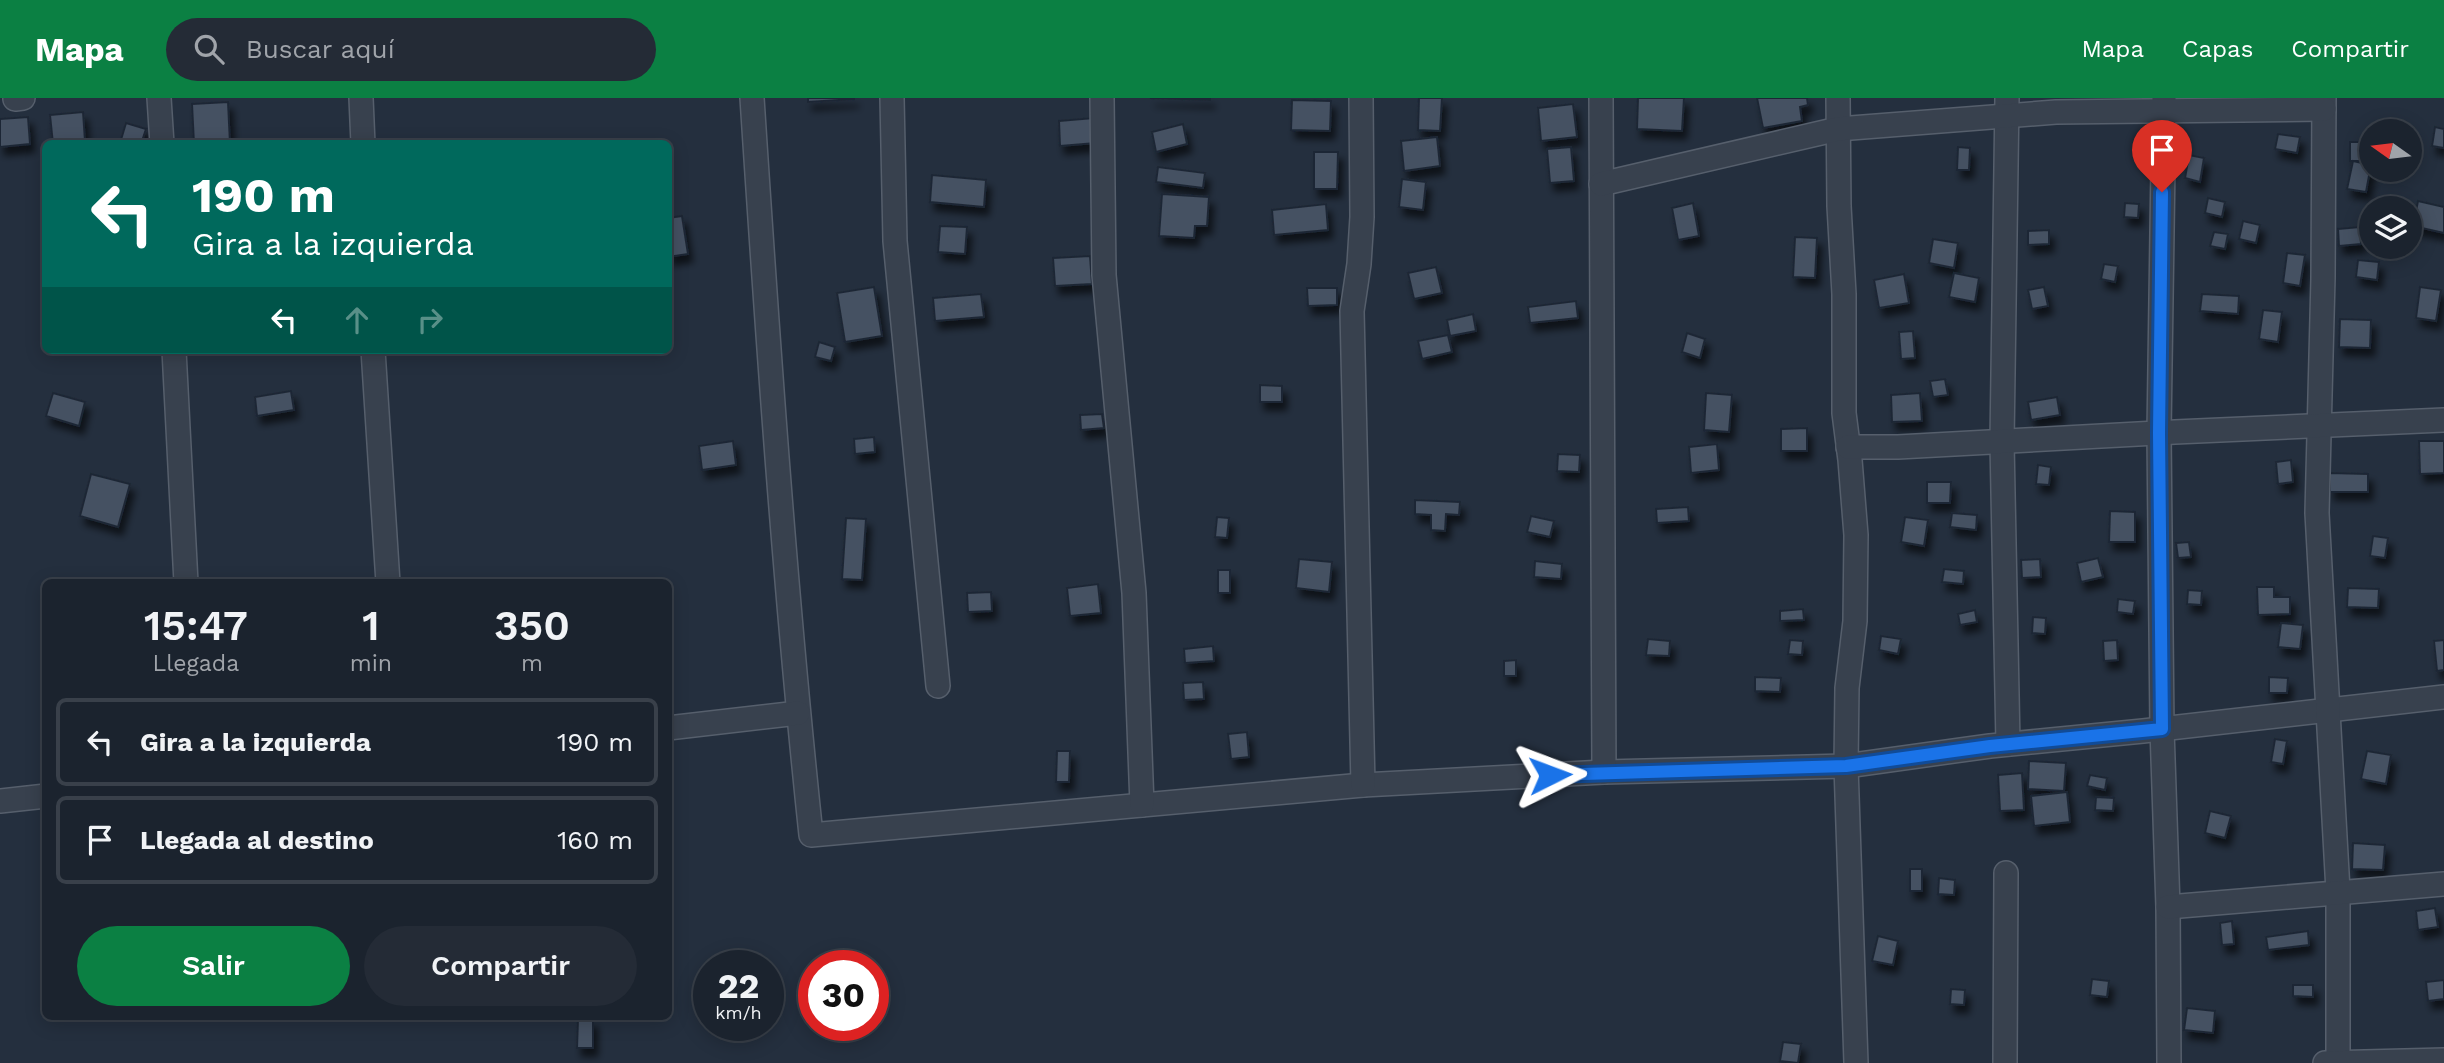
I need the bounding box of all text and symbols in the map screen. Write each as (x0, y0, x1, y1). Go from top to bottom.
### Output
search box (166, 18, 656, 81)
text: Mapa (35, 30, 124, 69)
icon: search (190, 30, 228, 68)
text: Buscar aquí (246, 34, 395, 64)
text: Mapa (2081, 35, 2144, 63)
text: Capas (2182, 35, 2253, 63)
text: Compartir (2291, 35, 2409, 63)
north arrow (2359, 119, 2422, 182)
map controls (2359, 119, 2422, 259)
pin (2132, 120, 2192, 192)
icon: arrive (2143, 131, 2181, 169)
text: 190 m (192, 166, 335, 224)
icon: left (77, 168, 168, 259)
button: layers (2359, 196, 2422, 259)
text: Gira a la izquierda (192, 225, 474, 263)
icon: left (265, 301, 303, 339)
icon: ahead (338, 301, 376, 339)
icon: right (411, 301, 449, 339)
text: 15:47 (144, 601, 248, 650)
text: 1 (362, 601, 380, 650)
text: 350 (494, 601, 570, 650)
text: Llegada (153, 650, 239, 677)
text: min (350, 650, 392, 677)
text: m (521, 650, 543, 677)
icon: left (81, 723, 119, 761)
text: Gira a la izquierda (140, 727, 371, 757)
text: 190 m (557, 727, 633, 757)
position arrow (1513, 738, 1587, 812)
icon: arrive (81, 821, 119, 859)
text: Llegada al destino (140, 825, 374, 855)
text: 160 m (557, 825, 633, 855)
button: Salir (77, 926, 350, 1006)
button: Compartir (364, 926, 637, 1006)
speed limit sign: 30 (798, 950, 889, 1041)
text: 22 (718, 965, 759, 1007)
text: km/h (715, 1002, 762, 1023)

